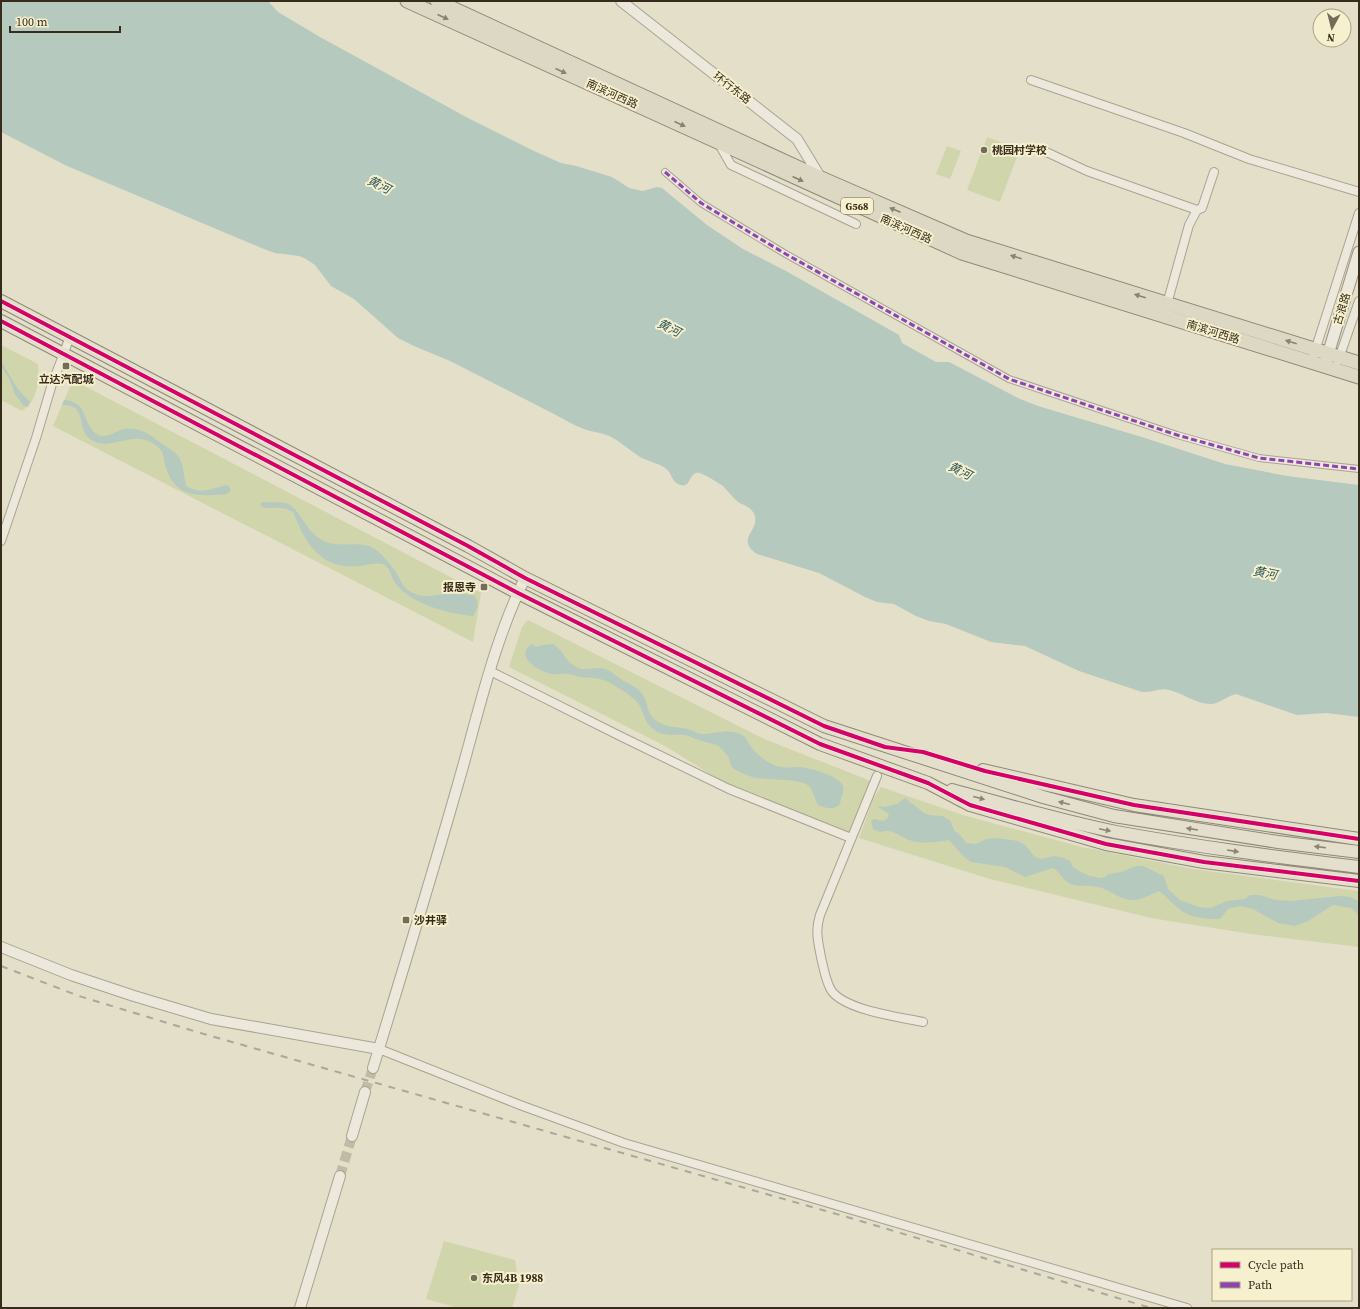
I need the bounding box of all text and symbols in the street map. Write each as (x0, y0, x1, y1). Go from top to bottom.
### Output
scale bar (10, 8, 120, 34)
north arrow (1312, 8, 1352, 48)
text: 100 m (16, 14, 48, 30)
one-way arrow (437, 14, 448, 20)
text: N (1326, 29, 1336, 45)
one-way arrow (556, 68, 568, 74)
street label: 环行东路 (710, 69, 754, 107)
street label: 南滨河西路 (584, 76, 640, 112)
one-way arrow (674, 121, 685, 127)
place label: 桃园村学校 (992, 143, 1047, 158)
marker: 桃园村学校 (979, 145, 989, 155)
water label: 黄河 (365, 173, 395, 198)
one-way arrow (792, 176, 803, 182)
road number: G568 (841, 198, 873, 214)
one-way arrow (889, 207, 900, 213)
street label: 南滨河西路 (878, 211, 934, 247)
one-way arrow (1009, 254, 1021, 260)
street label: 古浪路 (1330, 291, 1354, 327)
one-way arrow (1134, 293, 1146, 299)
water label: 黄河 (655, 316, 685, 341)
street label: 南滨河西路 (1185, 317, 1241, 347)
one-way arrow (1284, 339, 1296, 345)
marker: 立达汽配城 (61, 361, 71, 371)
place label: 立达汽配城 (39, 372, 94, 387)
water label: 黄河 (946, 459, 976, 484)
water label: 黄河 (1252, 563, 1280, 584)
place label: 报恩寺 (443, 580, 476, 595)
marker: 报恩寺 (479, 582, 489, 592)
one-way arrow (973, 795, 985, 801)
one-way arrow (1058, 800, 1070, 806)
one-way arrow (1186, 826, 1198, 832)
one-way arrow (1099, 827, 1111, 833)
one-way arrow (1314, 844, 1326, 850)
one-way arrow (1227, 848, 1239, 854)
place label: 沙井驿 (414, 913, 447, 928)
marker: 沙井驿 (401, 915, 411, 925)
legend (1212, 1249, 1352, 1301)
text: Cycle path (1248, 1257, 1304, 1273)
place label: 东风4B 1988 (482, 1271, 543, 1286)
marker: 东风4B 1988 (469, 1273, 479, 1283)
text: Path (1248, 1277, 1272, 1293)

